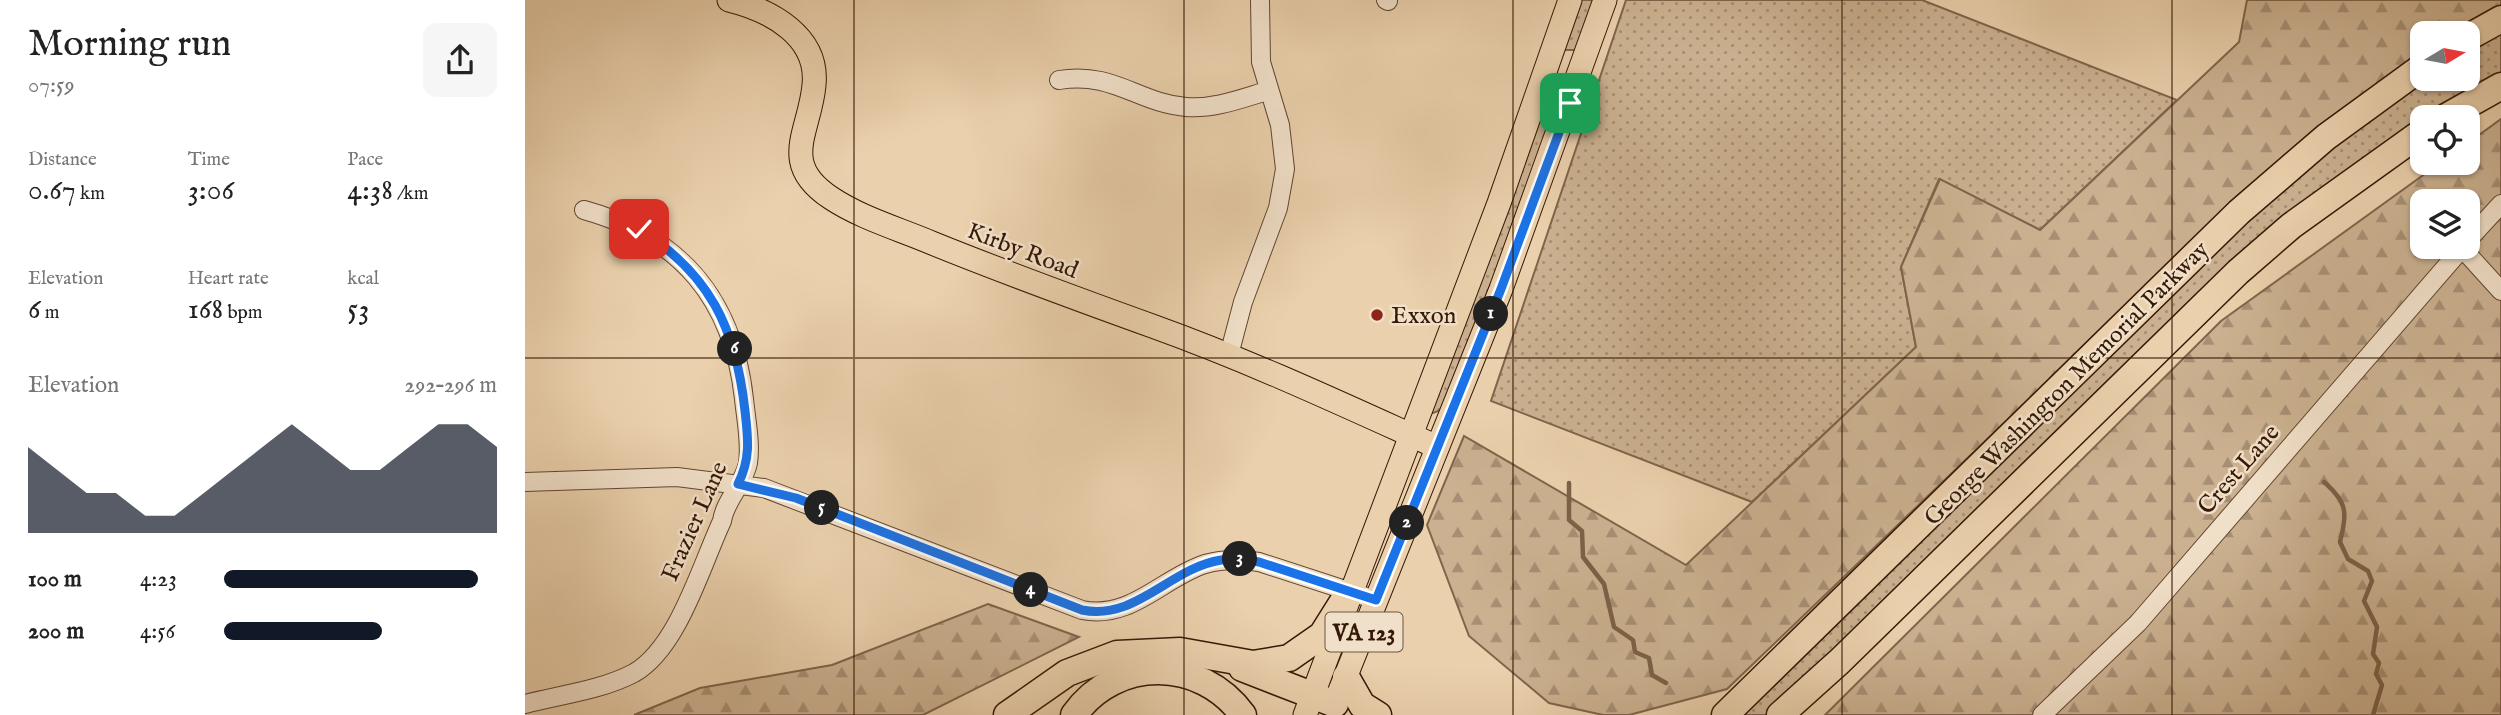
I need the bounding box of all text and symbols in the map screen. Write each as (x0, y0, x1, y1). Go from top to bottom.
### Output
text: Morning run (28, 21, 231, 69)
north arrow (2410, 21, 2480, 91)
map controls (2410, 21, 2480, 259)
button: share (423, 23, 497, 97)
text: 07:59 (28, 71, 75, 100)
pin (1540, 73, 1600, 133)
icon: arrive (1551, 84, 1589, 122)
button: locate (2410, 105, 2480, 175)
text: Distance (28, 148, 97, 172)
text: Time (188, 148, 230, 172)
text: Pace (347, 148, 383, 172)
text: 0.67 (28, 172, 76, 210)
text: 3:06 (188, 172, 234, 210)
text: 4:38 (347, 172, 393, 210)
text: km (76, 182, 105, 206)
text: /km (393, 182, 428, 206)
button: layers (2410, 189, 2480, 259)
pin (609, 199, 669, 259)
icon: check (620, 210, 658, 248)
street label: Kirby Road (963, 216, 1083, 287)
street label: George Washington Memorial Parkway (1918, 235, 2216, 533)
text: Elevation (28, 267, 103, 291)
text: Heart rate (188, 267, 269, 291)
text: kcal (347, 267, 379, 291)
text: 6 (28, 291, 41, 329)
text: 168 (188, 291, 223, 329)
text: 53 (347, 291, 369, 329)
pin: 1 (1473, 296, 1509, 332)
text: m (41, 301, 59, 325)
text: bpm (223, 301, 263, 325)
place label: Exxon (1391, 301, 1457, 332)
text: 1 (1487, 301, 1494, 325)
marker: Exxon (1369, 307, 1385, 323)
pin: 6 (717, 332, 753, 366)
text: 6 (730, 336, 739, 360)
text: Elevation (28, 371, 119, 400)
text: 292–296 m (404, 371, 497, 400)
street label: Crest Lane (2191, 418, 2287, 522)
street label: Frazier Lane (655, 457, 736, 586)
pin: 5 (805, 490, 839, 526)
text: 5 (818, 495, 825, 519)
pin: 2 (1389, 505, 1425, 540)
text: 2 (1402, 510, 1411, 534)
pin: 3 (1223, 542, 1257, 576)
text: 3 (1236, 546, 1243, 570)
text: 100 m (28, 565, 82, 594)
text: 4:23 (140, 565, 177, 594)
pin: 4 (1014, 572, 1049, 608)
text: 4 (1026, 577, 1035, 601)
road number: VA 123 (1325, 612, 1403, 652)
text: 200 m (28, 617, 84, 646)
text: 4:56 (140, 617, 175, 646)

